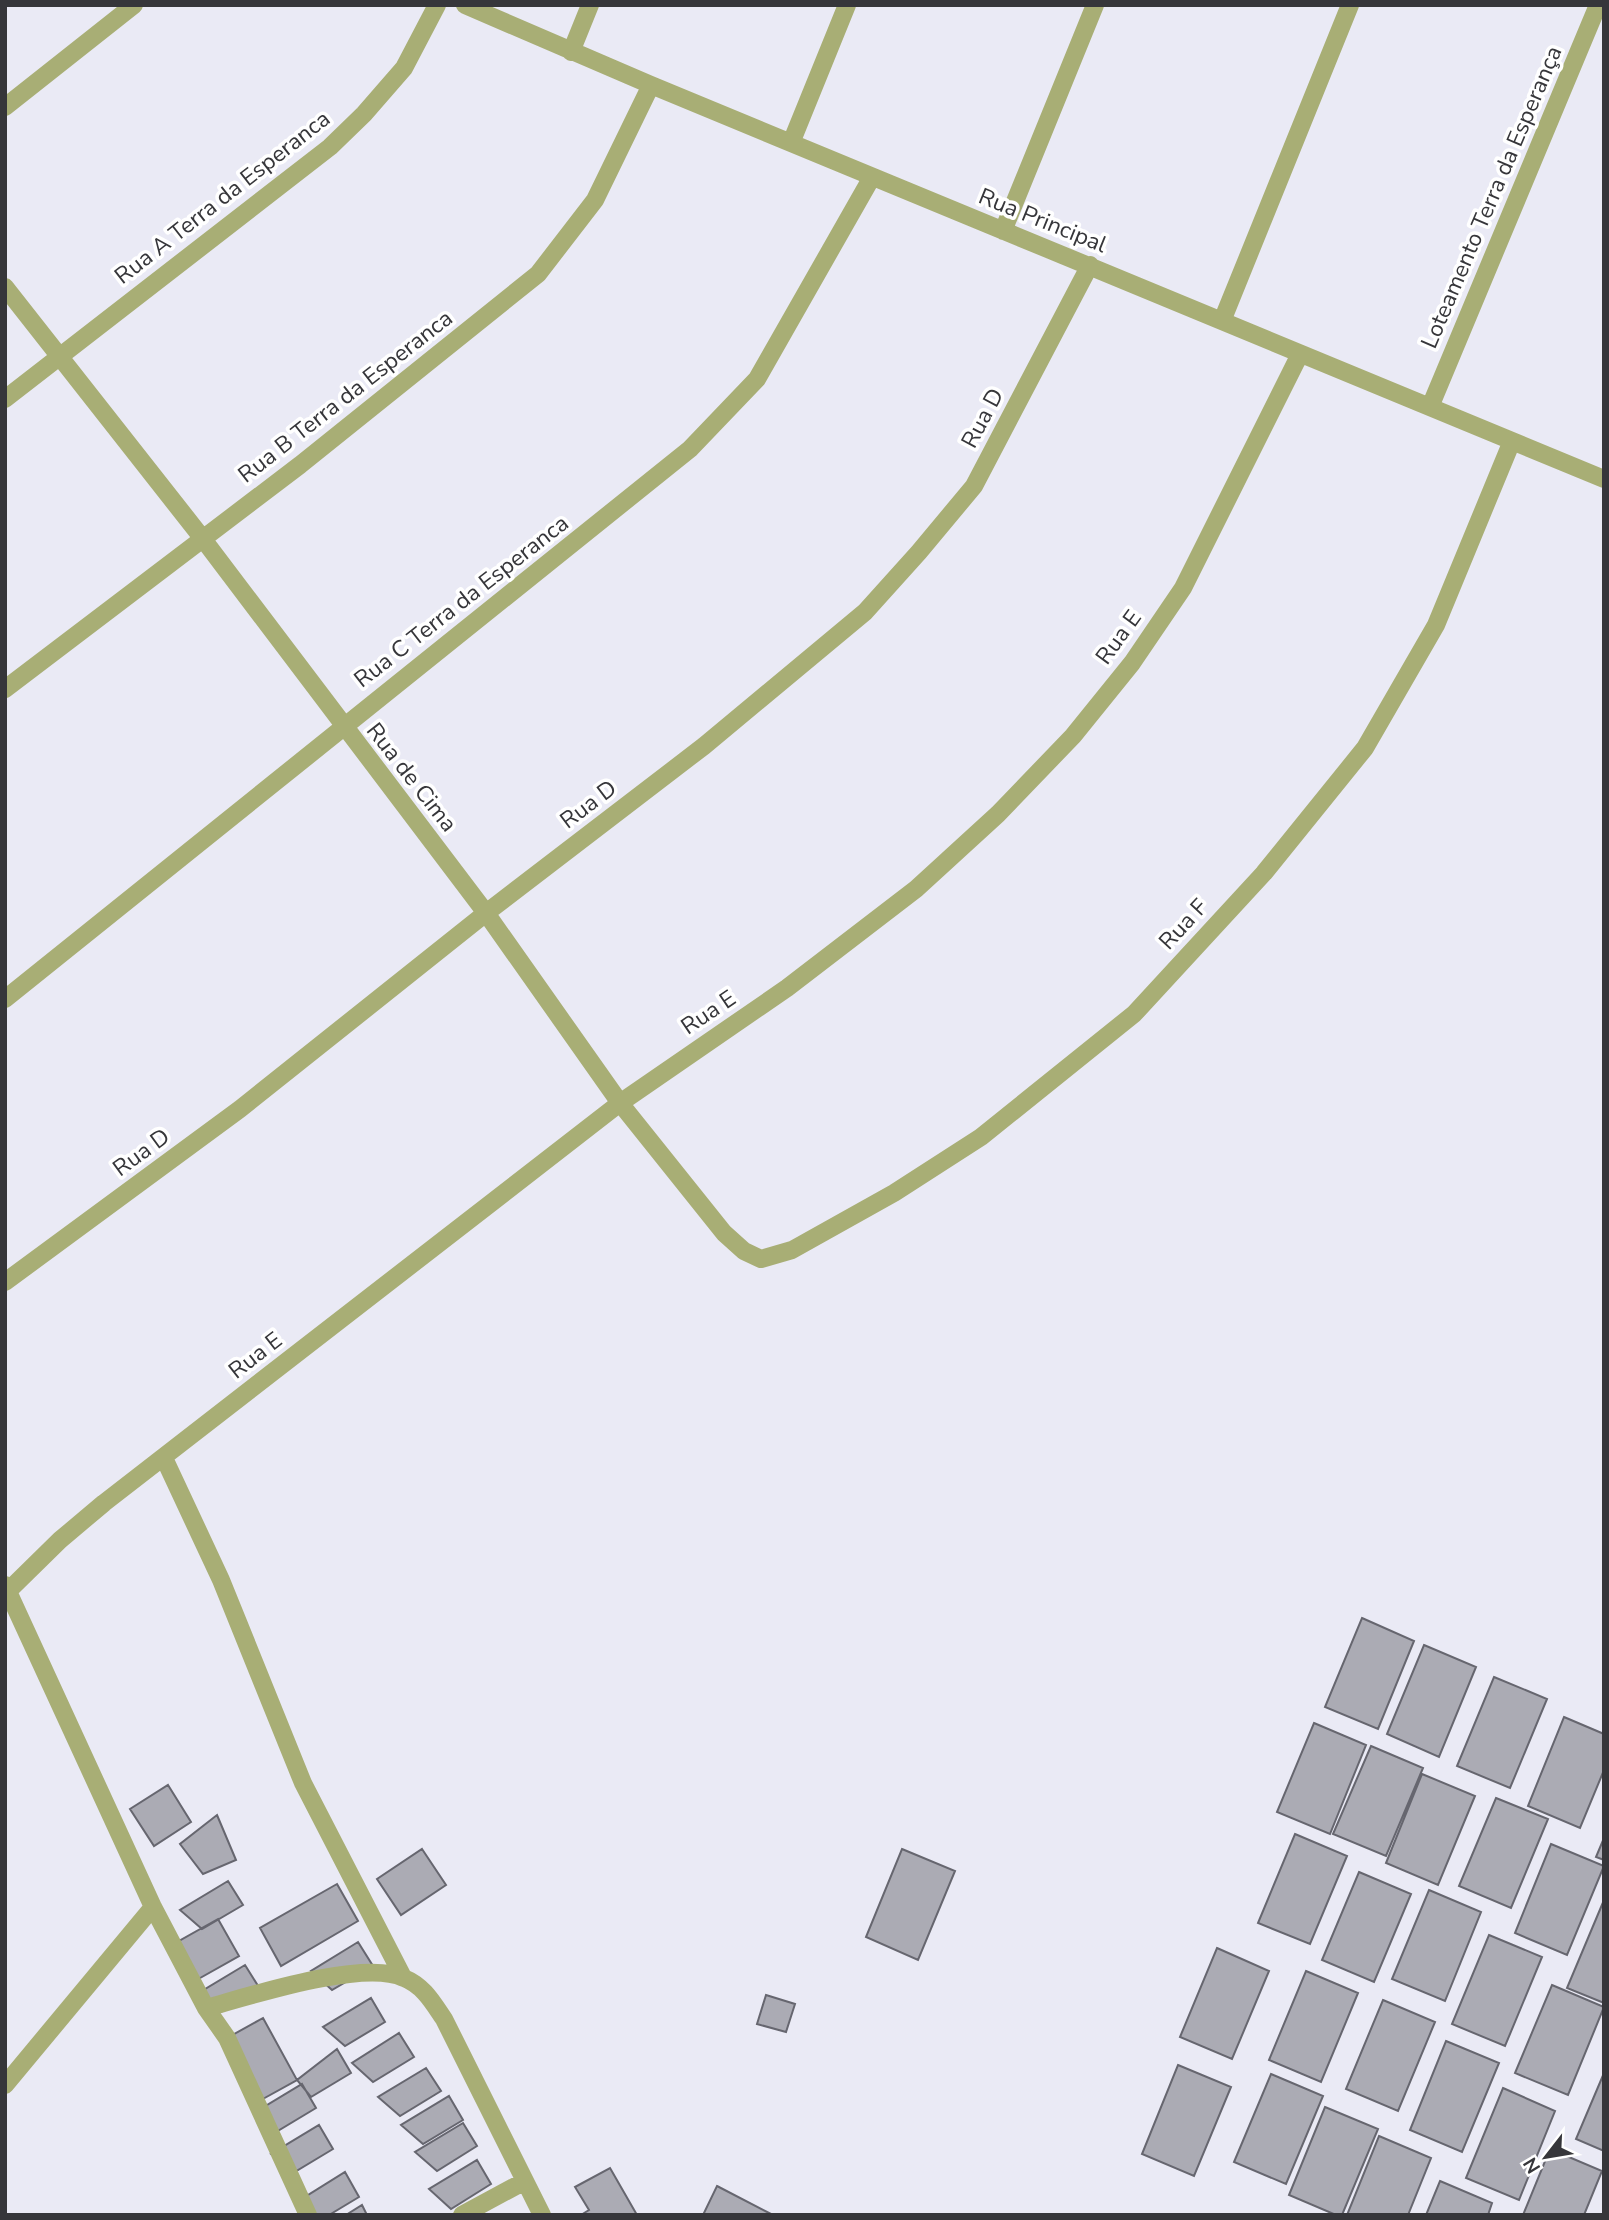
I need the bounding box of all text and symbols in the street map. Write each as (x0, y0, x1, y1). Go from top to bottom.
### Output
street label: Loteamento Terra da Esperança (1414, 41, 1569, 353)
street label: Rua A Terra da Esperanca (108, 103, 336, 291)
street label: Rua Principal (974, 181, 1112, 260)
street label: Rua B Terra da Esperanca (232, 303, 459, 490)
street label: Rua D (954, 383, 1011, 454)
street label: Rua C Terra da Esperanca (348, 508, 575, 695)
street label: Rua E (1088, 604, 1149, 671)
street label: Rua de Cima (359, 716, 464, 838)
street label: Rua D (554, 773, 623, 836)
street label: Rua F (1152, 892, 1215, 956)
street label: Rua E (675, 983, 742, 1042)
street label: Rua D (107, 1121, 176, 1184)
street label: Rua E (222, 1325, 288, 1386)
north arrow (1511, 2122, 1581, 2192)
text: N (1517, 2152, 1547, 2178)

